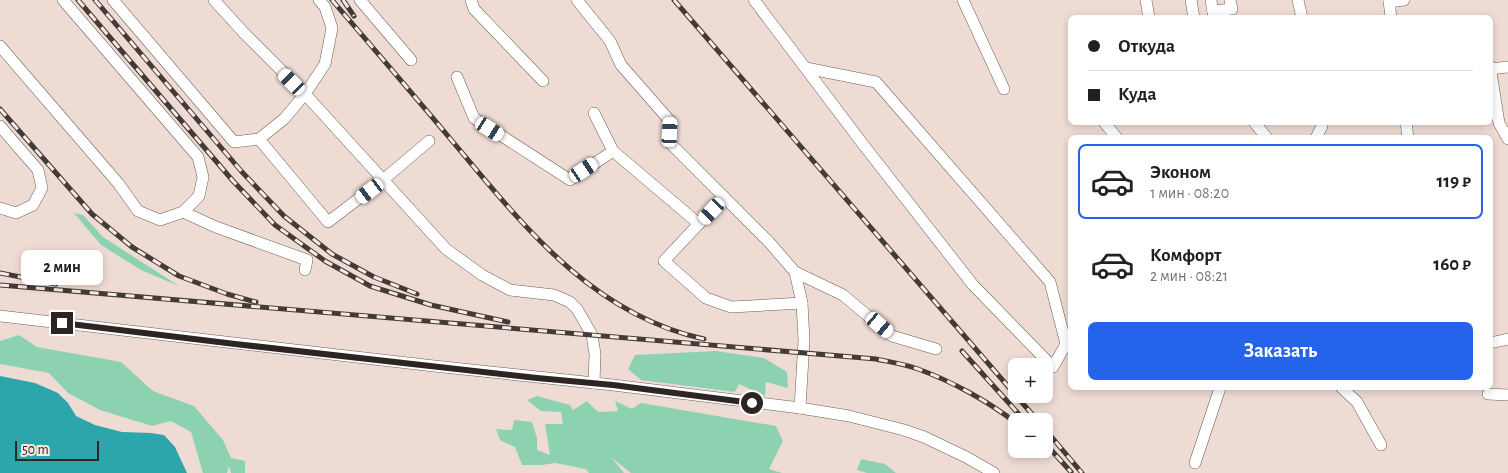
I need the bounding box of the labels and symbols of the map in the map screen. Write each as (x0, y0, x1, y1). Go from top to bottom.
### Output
car (276, 66, 307, 98)
car (473, 115, 506, 143)
car (661, 117, 678, 147)
car (567, 155, 600, 185)
car (353, 176, 386, 206)
car (696, 195, 727, 227)
callout: 2 мин (21, 250, 103, 286)
car (863, 310, 896, 340)
route end (51, 312, 73, 334)
route start (741, 392, 763, 414)
scale bar (15, 438, 99, 461)

